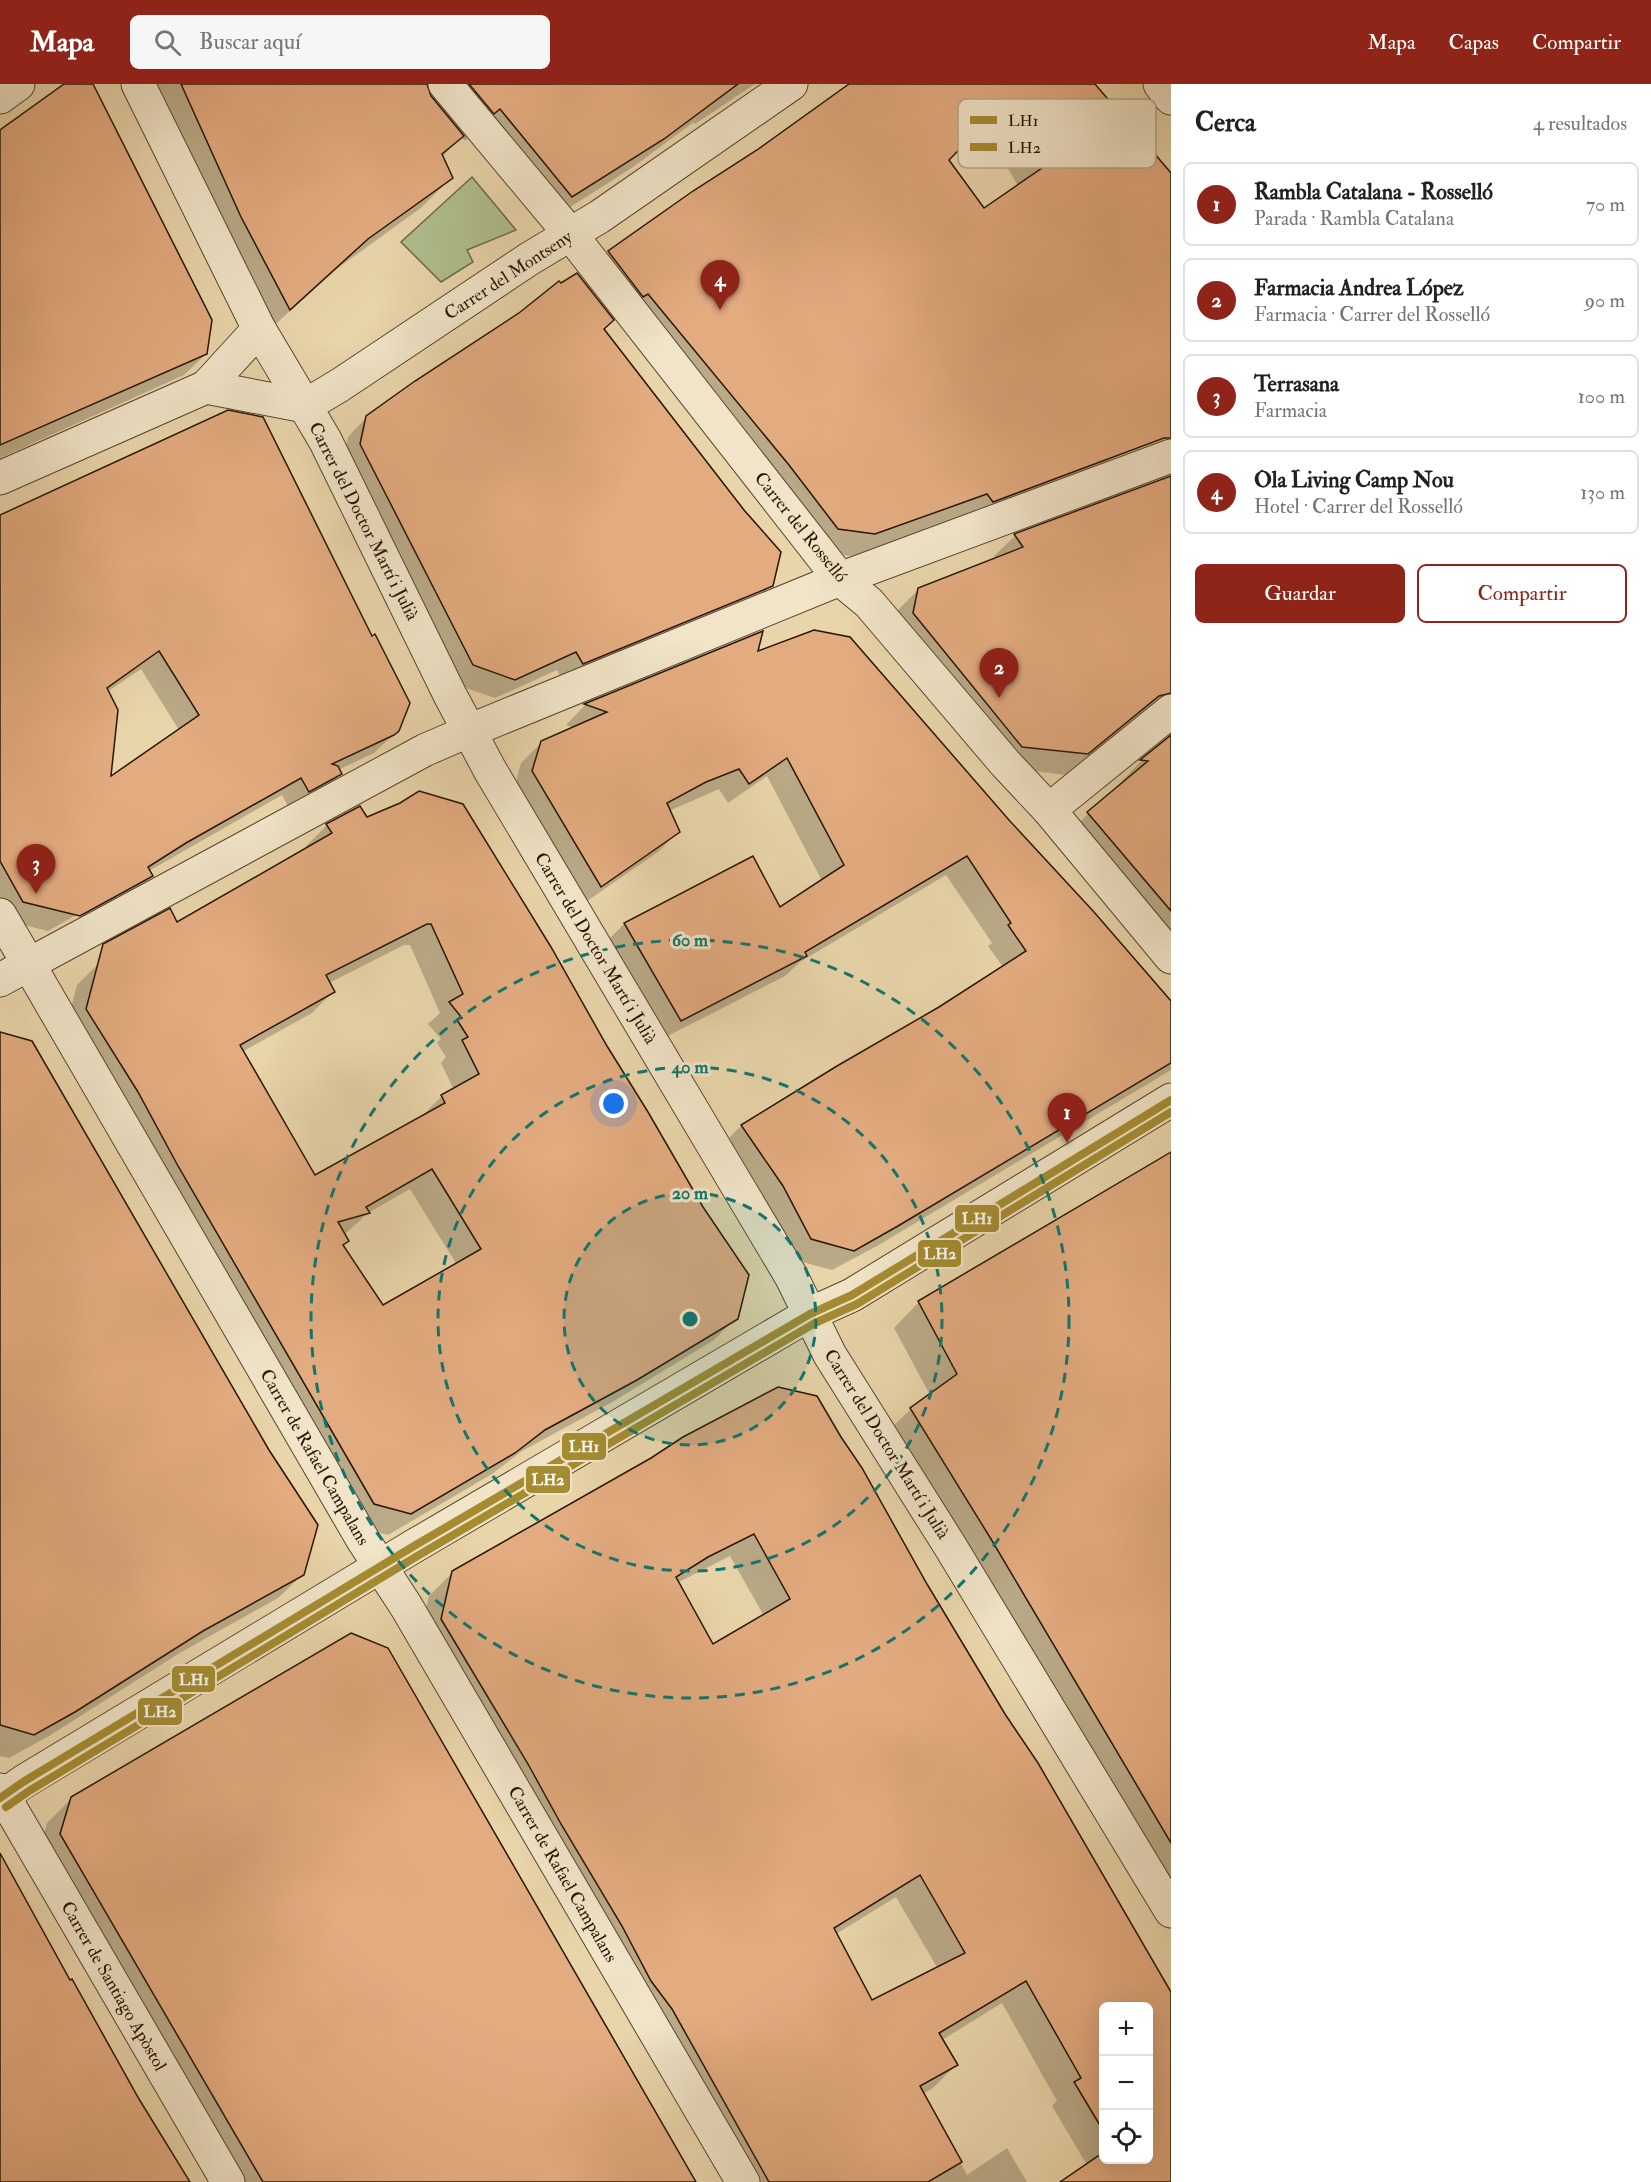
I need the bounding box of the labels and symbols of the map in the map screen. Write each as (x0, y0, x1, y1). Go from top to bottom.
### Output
legend (958, 99, 1156, 168)
text: LH1 (1008, 111, 1038, 131)
text: LH2 (1008, 138, 1041, 158)
street label: Carrer del Montseny (440, 225, 578, 325)
pin: 4 (700, 260, 740, 310)
street label: Carrer del Doctor Martí i Julià (303, 418, 424, 625)
street label: Carrer del Rosselló (749, 467, 852, 588)
pin: 2 (980, 648, 1018, 698)
pin: 3 (16, 844, 56, 894)
street label: Carrer del Doctor Martí i Julià (529, 848, 662, 1049)
text: 60 m (672, 929, 709, 952)
text: 40 m (671, 1056, 709, 1079)
your location (599, 1089, 628, 1118)
pin: 1 (1048, 1094, 1086, 1143)
text: 20 m (672, 1182, 709, 1205)
line badge: LH1 (954, 1204, 1000, 1233)
text: LH1 (962, 1209, 992, 1229)
line badge: LH2 (917, 1239, 962, 1268)
text: LH2 (924, 1244, 956, 1264)
centre of rings (680, 1309, 700, 1329)
street label: Carrer del Doctor Martí i Julià (819, 1345, 955, 1544)
street label: Carrer de Rafael Campalans (255, 1365, 374, 1550)
line badge: LH1 (561, 1432, 607, 1461)
text: LH1 (569, 1437, 599, 1457)
line badge: LH2 (525, 1465, 571, 1494)
text: LH2 (532, 1470, 564, 1490)
line badge: LH1 (171, 1665, 216, 1693)
text: LH1 (179, 1670, 209, 1690)
line badge: LH2 (137, 1697, 183, 1726)
text: LH2 (144, 1702, 176, 1722)
street label: Carrer de Rafael Campalans (503, 1782, 622, 1967)
street label: Carrer de Santiago Apòstol (56, 1897, 172, 2076)

